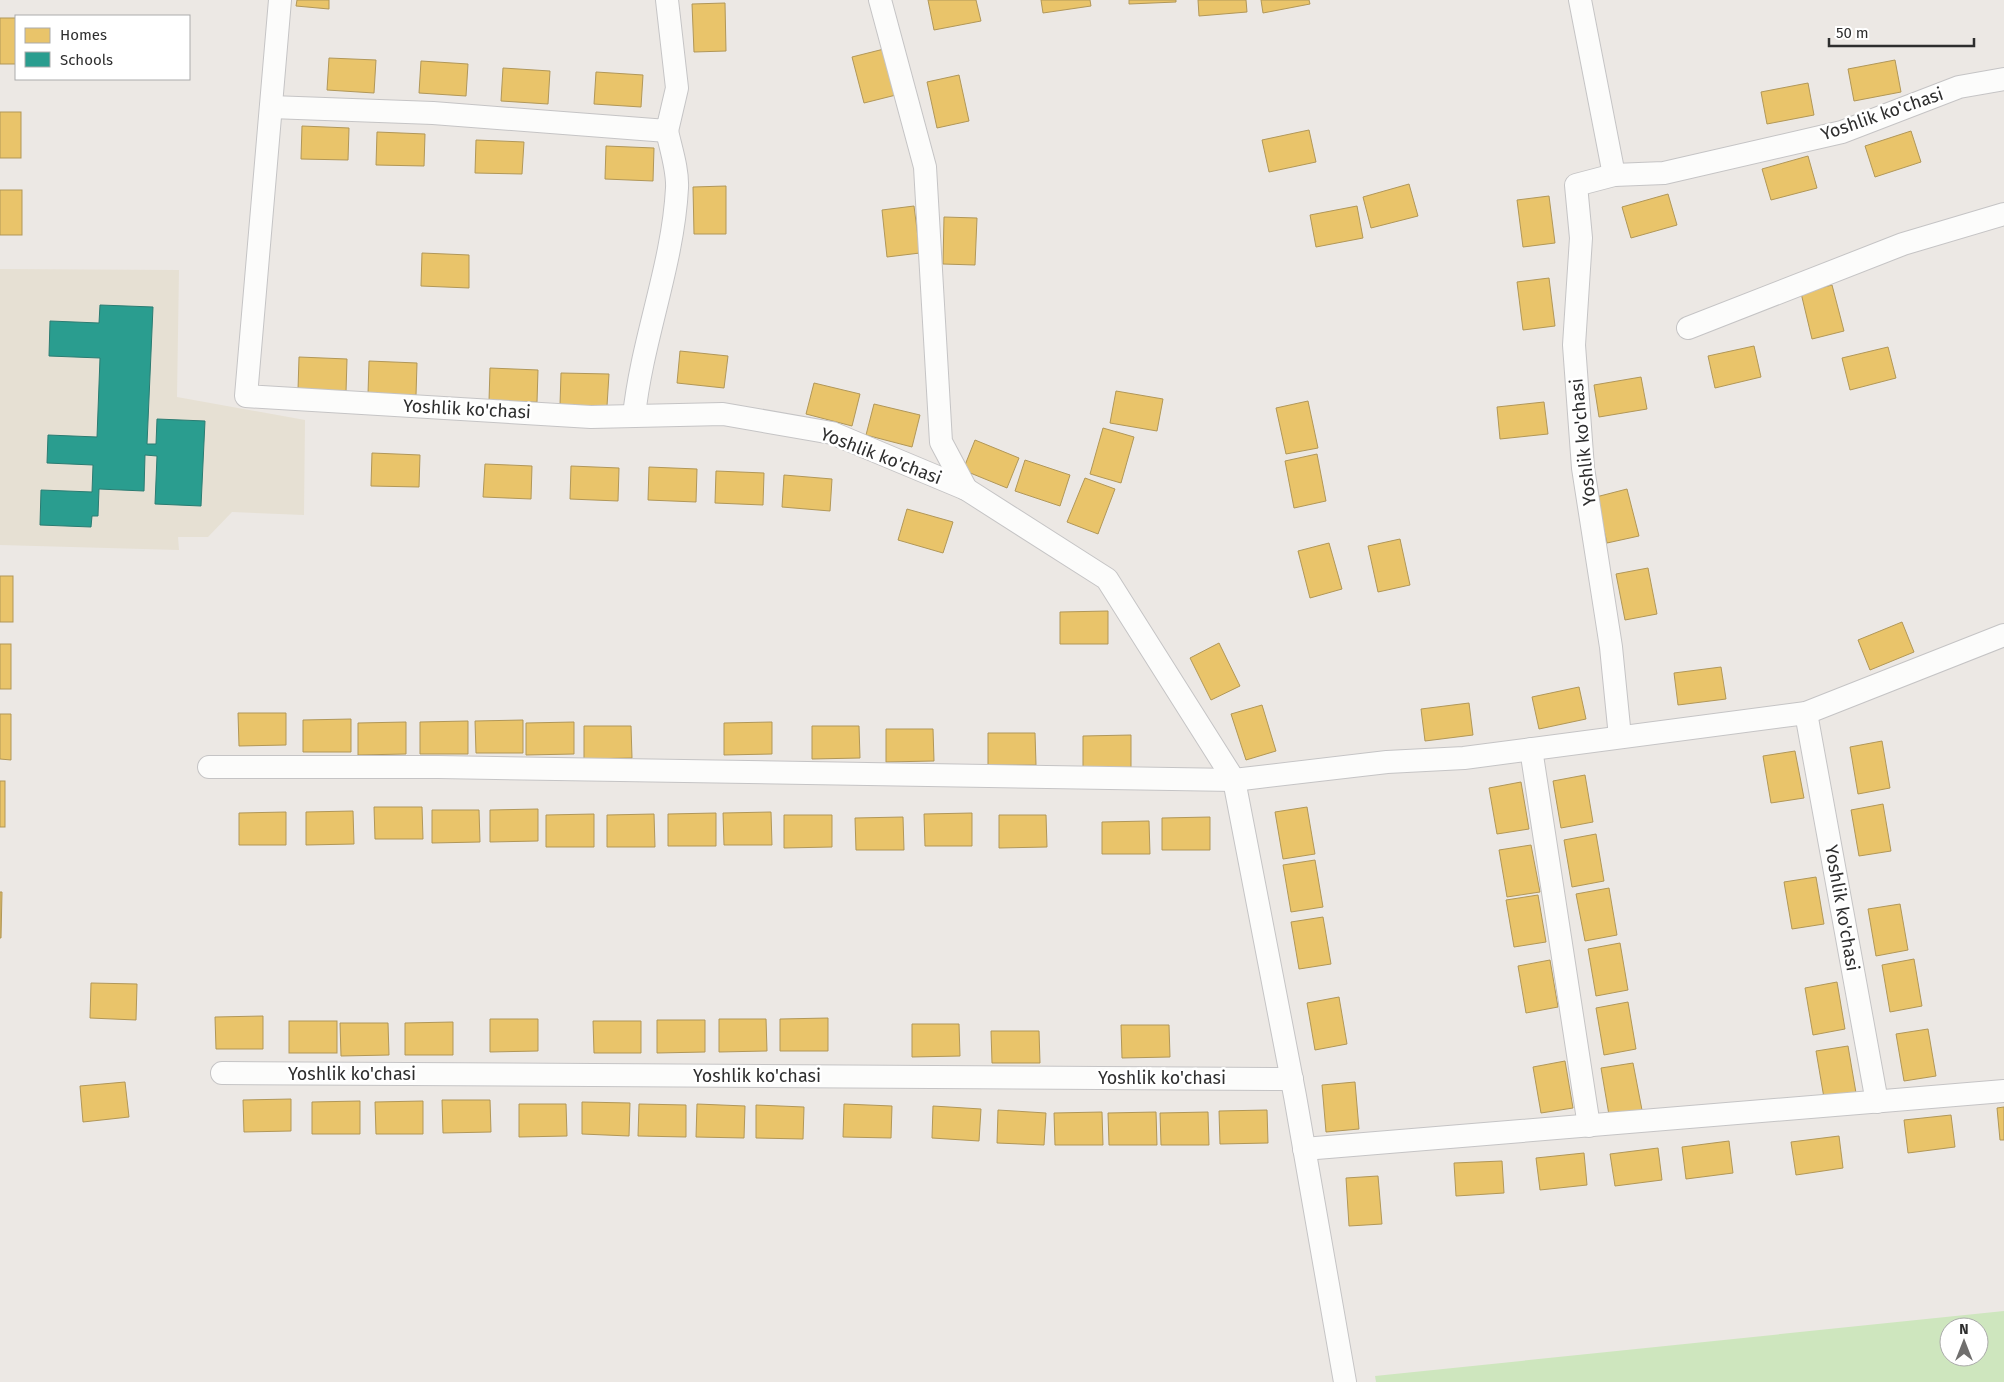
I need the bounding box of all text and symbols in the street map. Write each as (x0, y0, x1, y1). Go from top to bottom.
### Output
legend (15, 15, 190, 80)
scale bar (1829, 15, 1974, 47)
text: 50 m (1836, 24, 1869, 42)
text: Homes (60, 26, 107, 44)
text: Schools (60, 51, 113, 69)
street label: Yoshlik ko'chasi (1818, 83, 1946, 145)
street label: Yoshlik ko'chasi (1565, 377, 1601, 507)
street label: Yoshlik ko'chasi (402, 395, 532, 423)
street label: Yoshlik ko'chasi (817, 423, 945, 489)
street label: Yoshlik ko'chasi (1820, 843, 1864, 973)
street label: Yoshlik ko'chasi (288, 1063, 416, 1085)
street label: Yoshlik ko'chasi (693, 1065, 821, 1087)
street label: Yoshlik ko'chasi (1098, 1067, 1226, 1089)
north arrow (1939, 1317, 1989, 1367)
text: N (1959, 1321, 1969, 1338)

